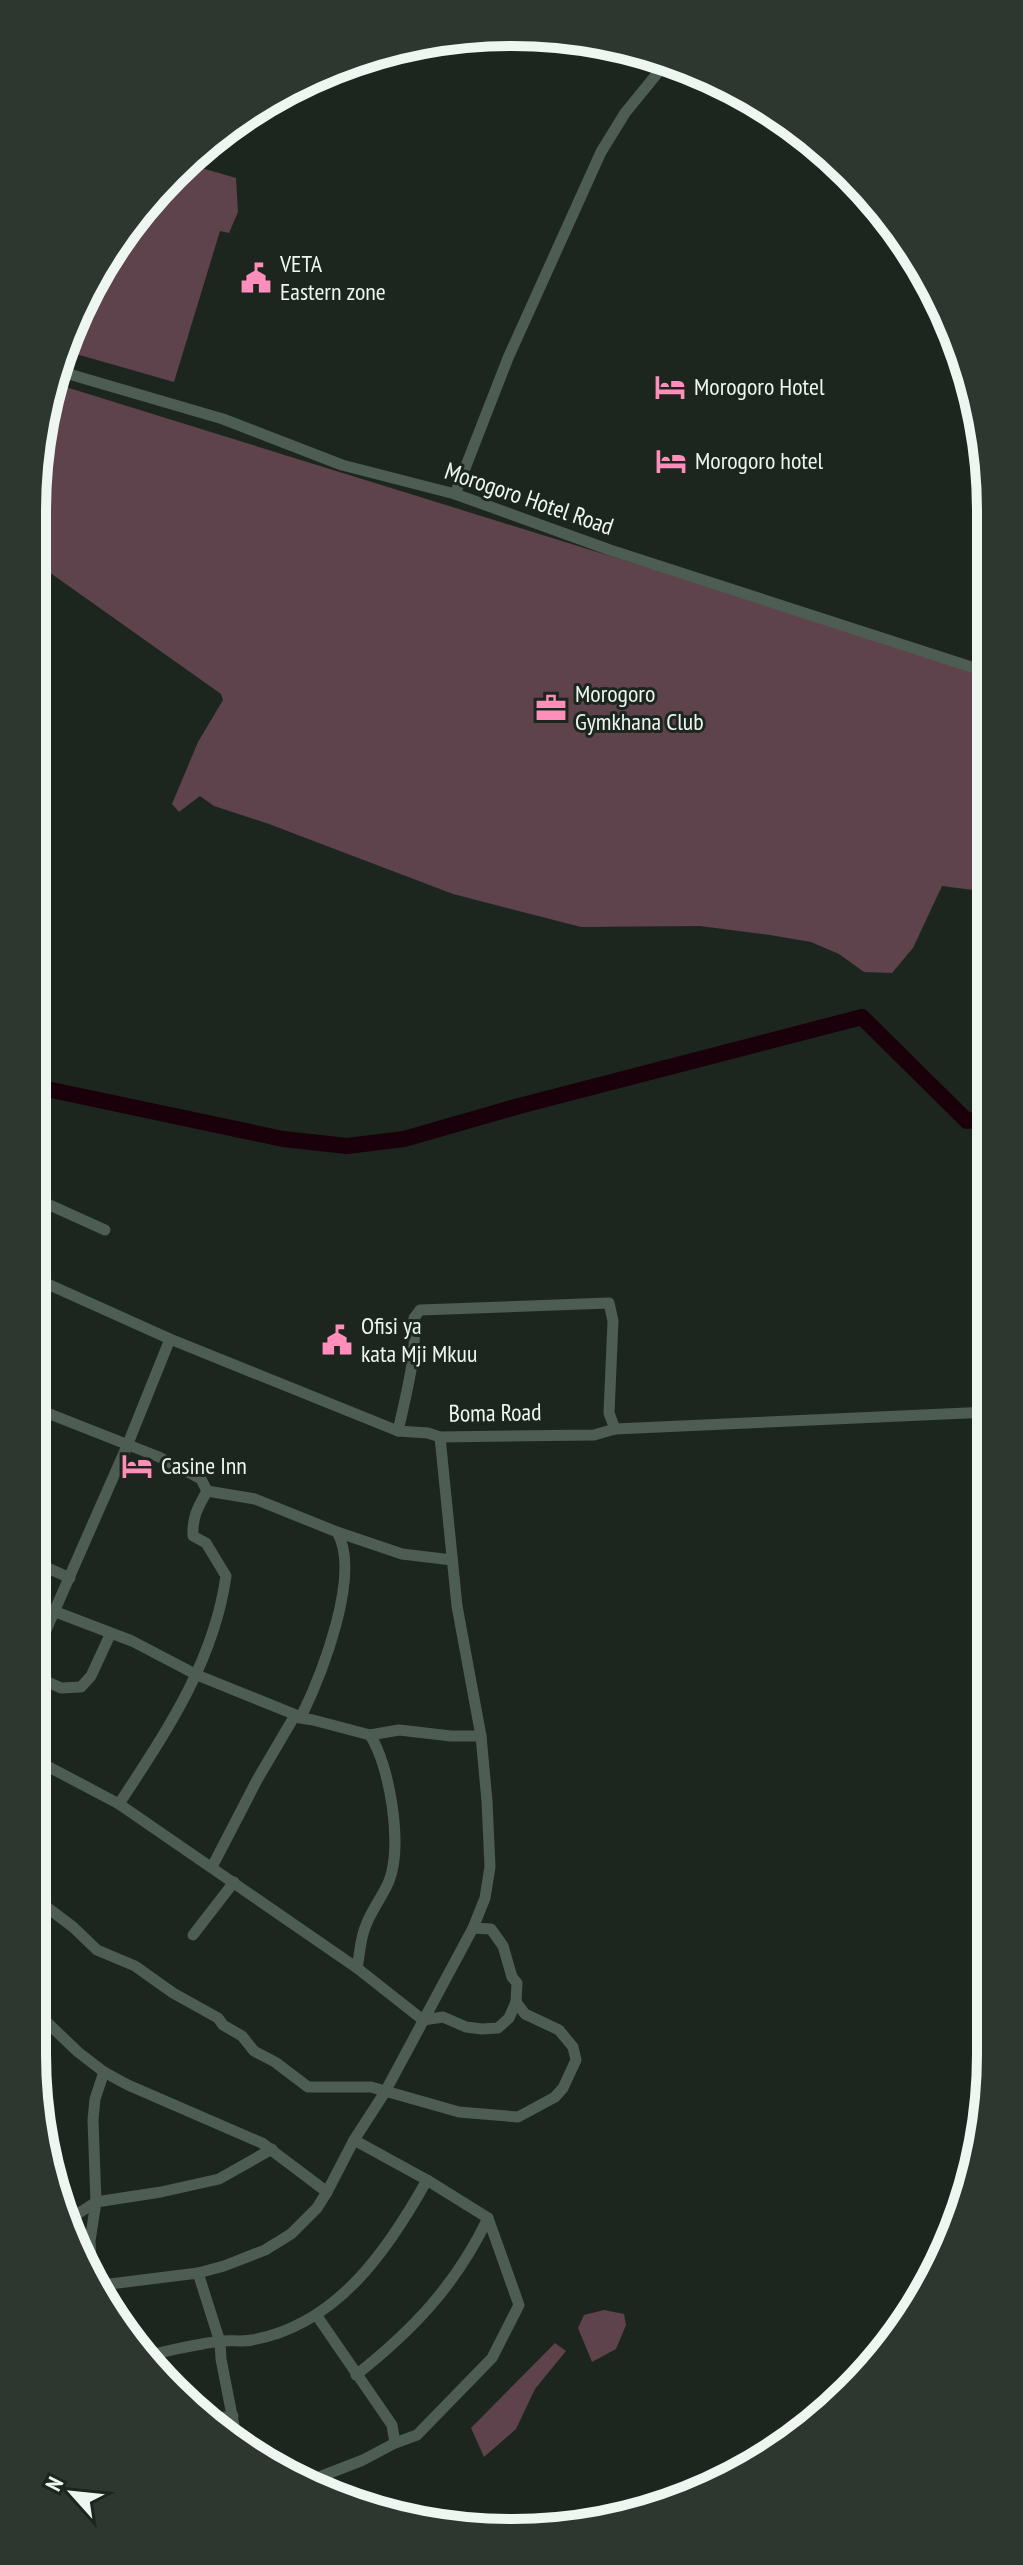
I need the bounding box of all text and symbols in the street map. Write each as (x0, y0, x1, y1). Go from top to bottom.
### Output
place label: VETA Eastern zone (279, 248, 386, 307)
public building icon: VETA Eastern zone (239, 261, 273, 295)
hotel icon: Morogoro Hotel (653, 370, 687, 404)
place label: Morogoro Hotel (694, 371, 825, 402)
hotel icon: Morogoro hotel (654, 444, 688, 478)
place label: Morogoro hotel (695, 445, 824, 476)
street label: Morogoro Hotel Road (441, 455, 618, 542)
place label: Morogoro Gymkhana Club (575, 678, 704, 737)
office icon: Morogoro Gymkhana Club (534, 691, 568, 725)
place label: Ofisi ya kata Mji Mkuu (361, 1310, 477, 1369)
public building icon: Ofisi ya kata Mji Mkuu (320, 1323, 354, 1357)
street label: Boma Road (448, 1396, 542, 1429)
hotel icon: Casine Inn (120, 1449, 154, 1483)
place label: Casine Inn (161, 1450, 247, 1481)
north arrow (32, 2453, 112, 2533)
text: N (39, 2472, 69, 2496)

